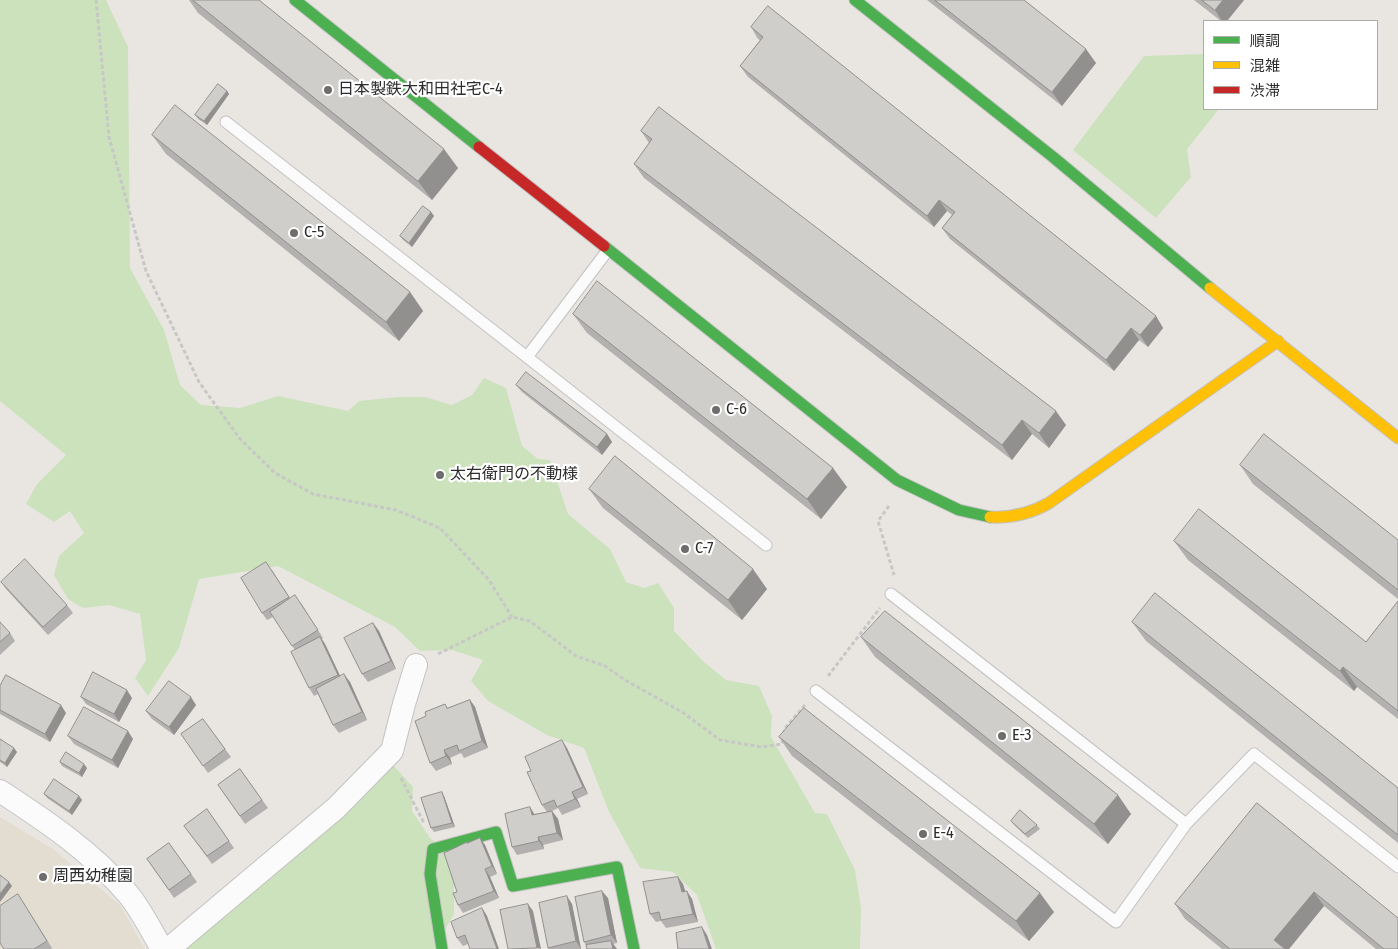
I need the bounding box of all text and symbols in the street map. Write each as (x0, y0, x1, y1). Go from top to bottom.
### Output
legend (1203, 20, 1378, 110)
text: 順調 (1250, 32, 1280, 50)
text: 混雑 (1250, 57, 1280, 75)
place label: 日本製鉄大和田社宅C-4 (338, 80, 503, 100)
text: 渋滞 (1250, 82, 1280, 100)
marker: 日本製鉄大和田社宅C-4 (322, 84, 334, 96)
place label: C-5 (304, 223, 324, 243)
marker: C-5 (288, 227, 300, 239)
place label: C-6 (726, 400, 747, 420)
marker: C-6 (710, 404, 722, 416)
place label: 太右衛門の不動様 (450, 465, 578, 485)
marker: 太右衛門の不動様 (434, 469, 446, 481)
place label: C-7 (695, 539, 714, 559)
marker: C-7 (679, 543, 691, 555)
place label: E-3 (1012, 726, 1031, 746)
marker: E-3 (996, 730, 1008, 742)
place label: E-4 (933, 824, 954, 844)
marker: E-4 (917, 828, 929, 840)
place label: 周西幼稚園 (53, 867, 133, 887)
marker: 周西幼稚園 (37, 871, 49, 883)

